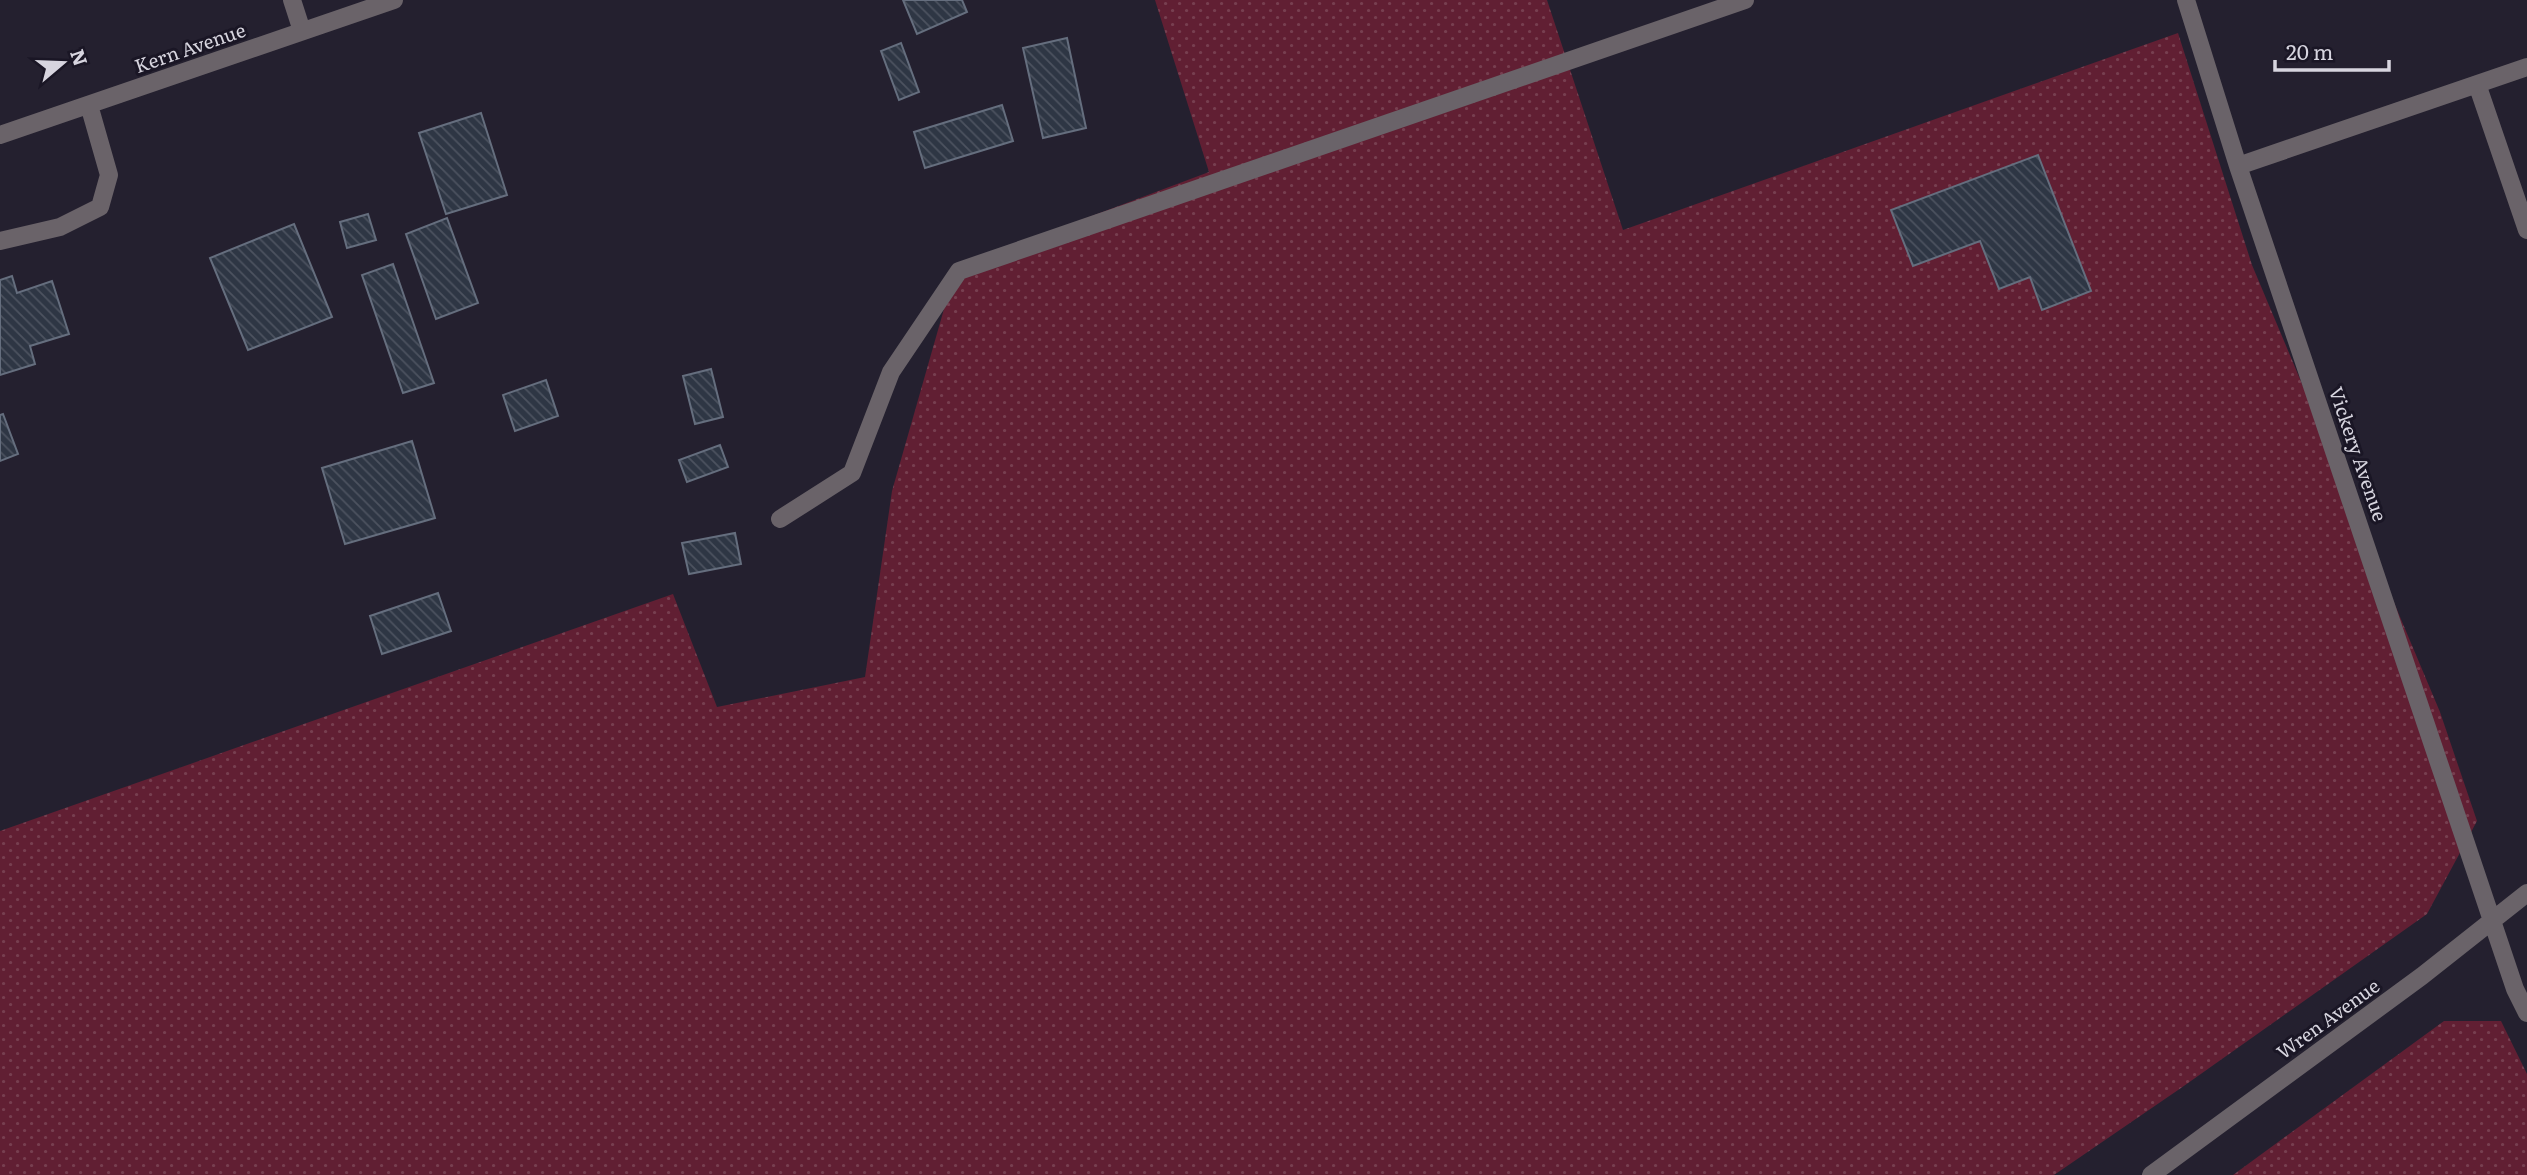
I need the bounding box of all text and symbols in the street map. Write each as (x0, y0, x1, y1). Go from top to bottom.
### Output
street label: Kern Avenue (130, 15, 249, 79)
north arrow (28, 28, 98, 98)
scale bar (2275, 28, 2389, 72)
text: 20 m (2286, 35, 2333, 66)
text: N (64, 45, 96, 69)
street label: Vickery Avenue (2323, 382, 2395, 525)
street label: Wren Avenue (2270, 971, 2385, 1065)

